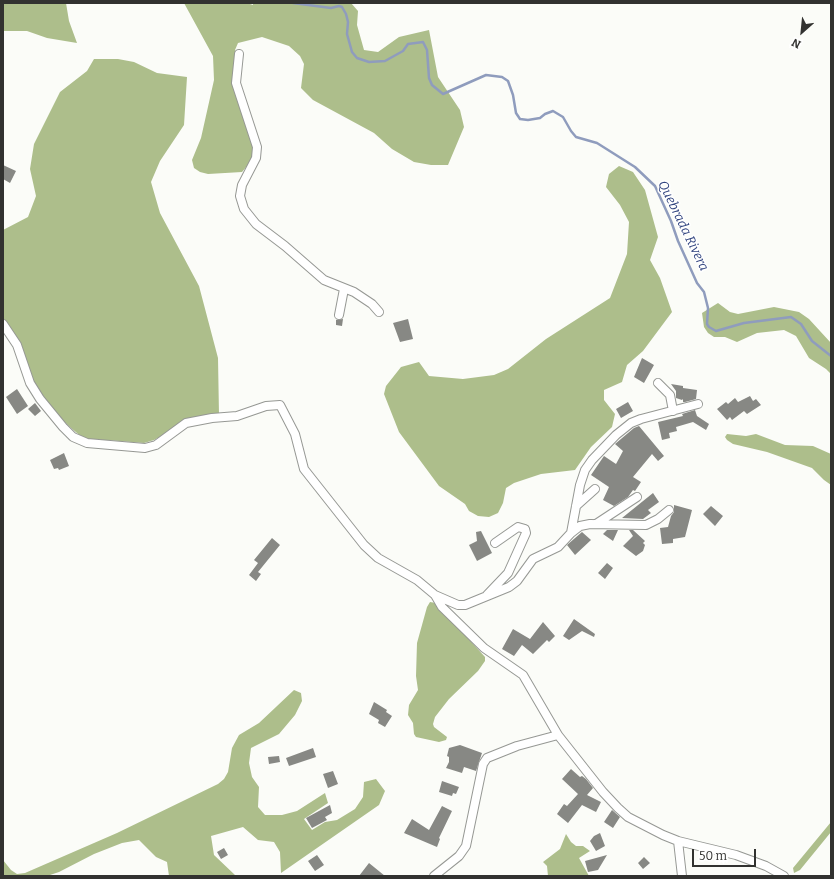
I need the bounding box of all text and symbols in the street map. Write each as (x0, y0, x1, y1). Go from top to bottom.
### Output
north arrow (782, 12, 822, 52)
text: N (790, 35, 803, 51)
water label: Quebrada Rivera (654, 178, 712, 274)
scale bar (694, 841, 758, 867)
text: 50 m (699, 849, 727, 863)

